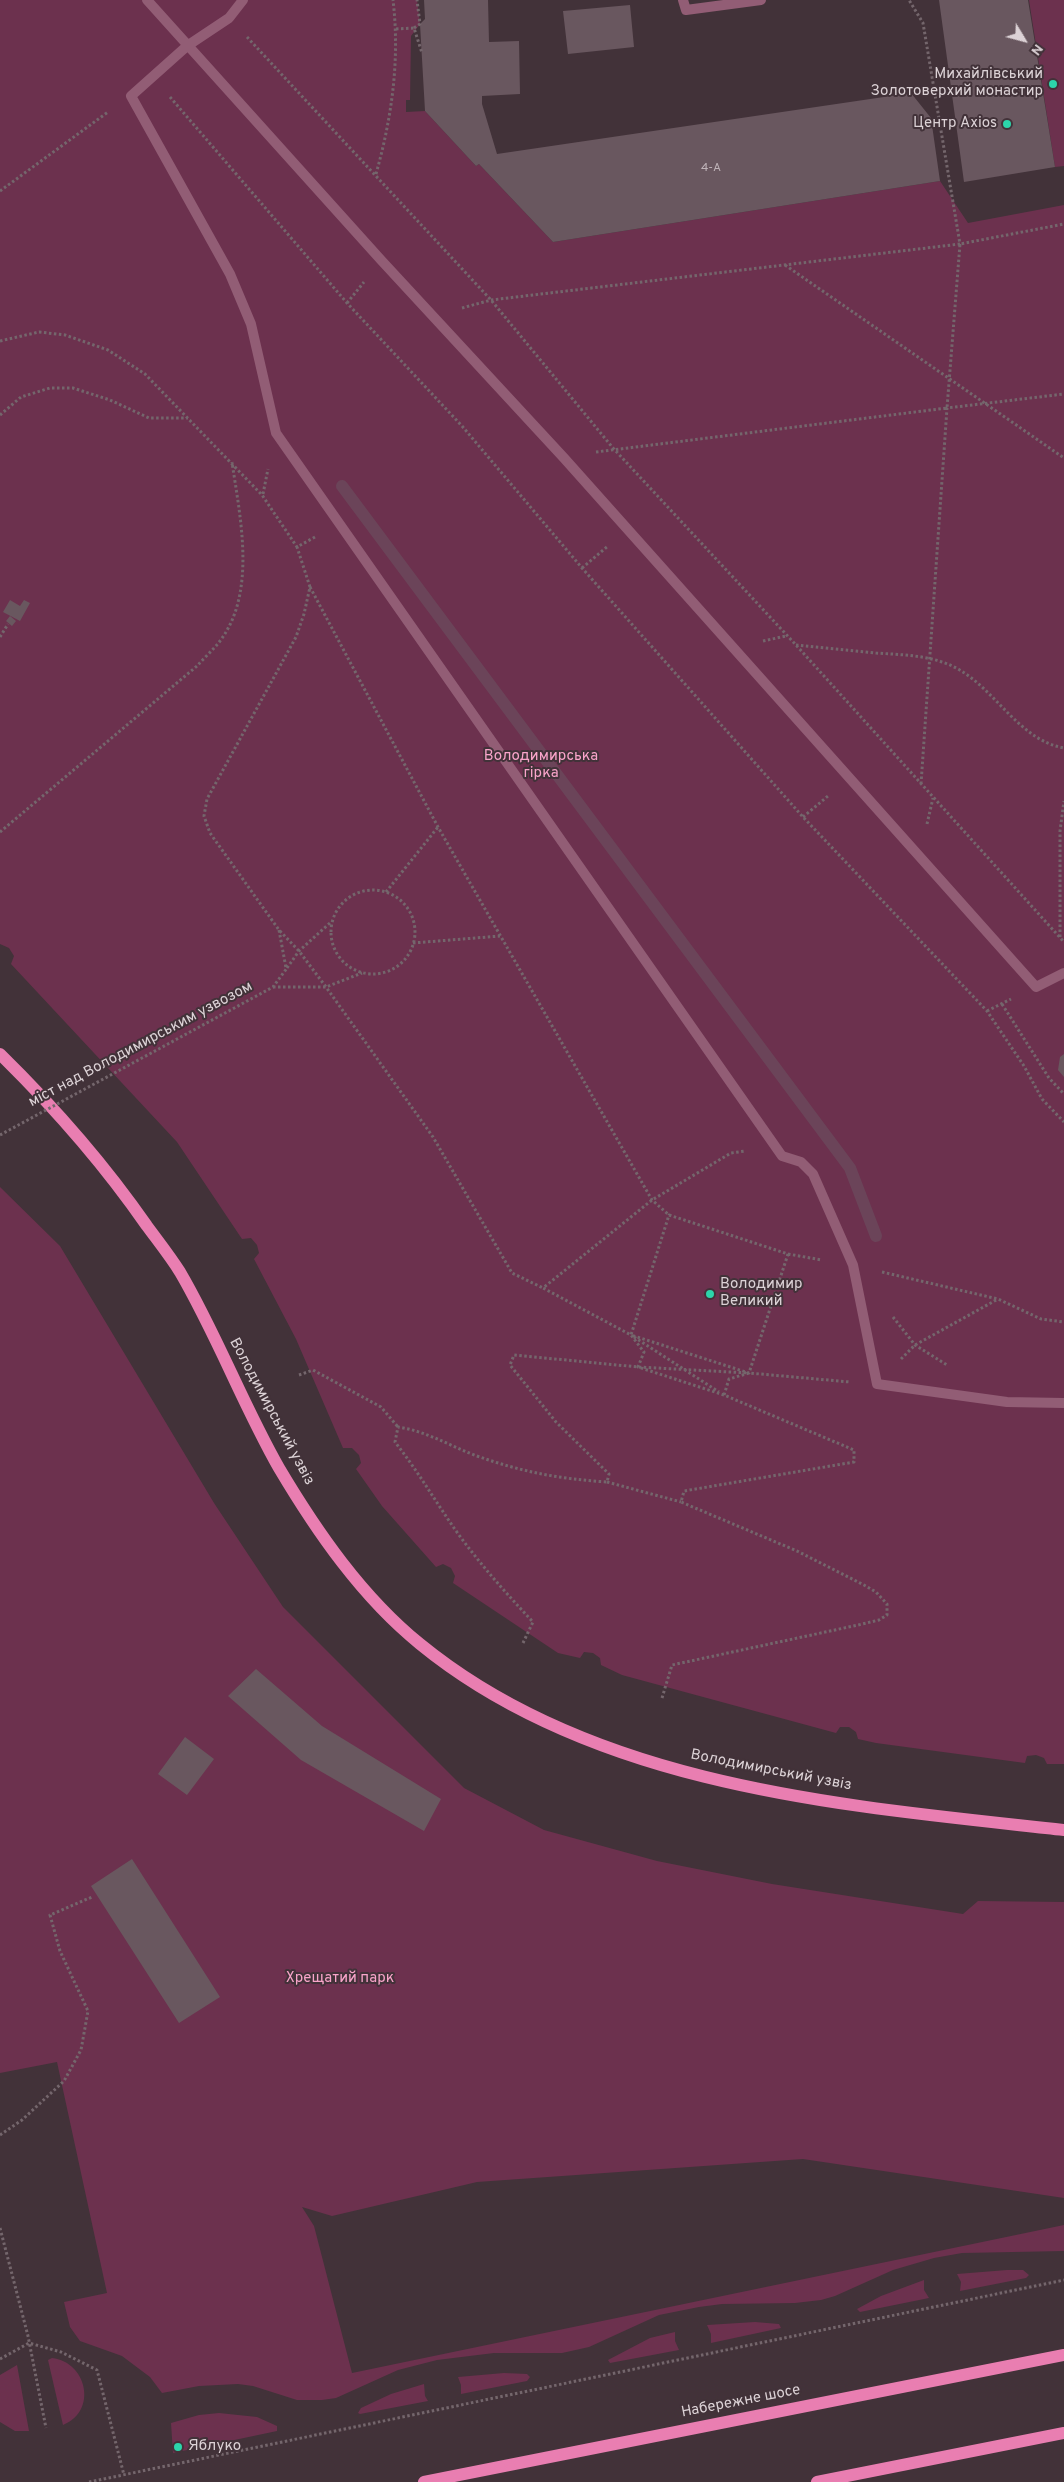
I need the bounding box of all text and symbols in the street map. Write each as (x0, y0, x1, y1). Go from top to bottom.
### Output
north arrow (999, 15, 1049, 65)
text: N (1027, 40, 1046, 58)
place label: Михайлівський Золотоверхий монастир (871, 66, 1043, 101)
marker: Михайлівський Золотоверхий монастир (1047, 78, 1059, 90)
place label: Центр Axios (913, 115, 997, 133)
marker: Центр Axios (1001, 118, 1013, 130)
house number: 4-А (701, 162, 721, 176)
park label: Володимирська гірка (484, 748, 598, 783)
street label: міст над Володимирським узвозом (26, 978, 256, 1112)
place label: Володимир Великий (720, 1276, 803, 1311)
marker: Володимир Великий (704, 1288, 716, 1300)
street label: Володимирський узвіз (225, 1335, 317, 1489)
street label: Володимирський узвіз (689, 1747, 853, 1795)
park label: Хрещатий парк (286, 1970, 394, 1988)
street label: Набережне шосе (680, 2382, 802, 2422)
place label: Яблуко (188, 2438, 241, 2456)
marker: Яблуко (172, 2441, 184, 2453)

